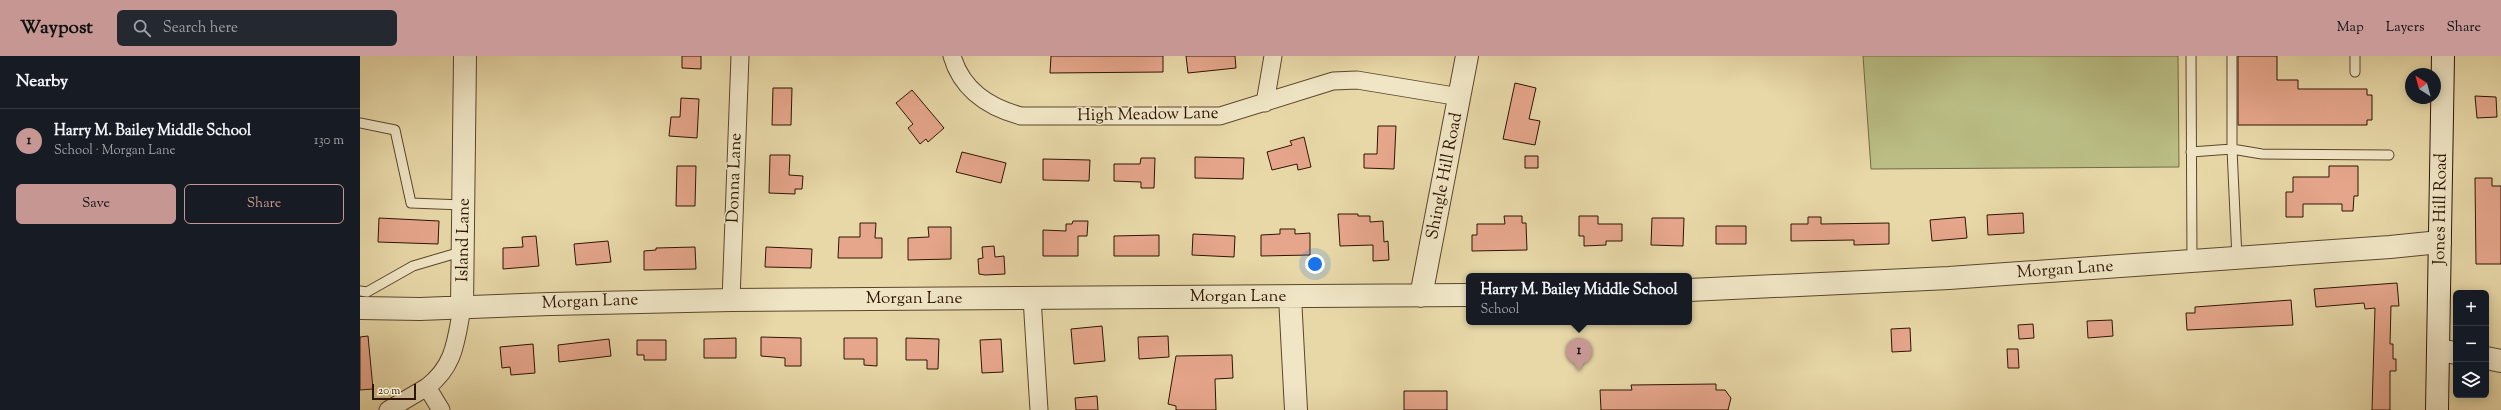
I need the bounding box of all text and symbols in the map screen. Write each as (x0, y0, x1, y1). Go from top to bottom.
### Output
search box (117, 10, 397, 46)
text: Waypost (20, 15, 93, 42)
icon: search (131, 17, 153, 39)
text: Search here (163, 18, 238, 39)
text: Map (2337, 18, 2364, 38)
text: Layers (2386, 18, 2424, 38)
text: Share (2446, 18, 2481, 38)
north arrow (2405, 68, 2441, 104)
text: Nearby (16, 70, 68, 94)
street label: High Meadow Lane (1077, 102, 1219, 128)
street label: Shingle Hill Road (1421, 110, 1469, 242)
text: Harry M. Bailey Middle School (54, 121, 251, 142)
text: 1 (27, 132, 31, 150)
text: 130 m (314, 132, 344, 150)
street label: Donna Lane (721, 132, 749, 223)
text: School · Morgan Lane (54, 142, 176, 160)
street label: Jones Hill Road (2428, 152, 2454, 266)
button: Save (16, 184, 176, 224)
button: Share (184, 184, 344, 224)
street label: Island Lane (451, 198, 477, 282)
your location (1305, 254, 1325, 274)
street label: Morgan Lane (2016, 255, 2114, 285)
popup (1466, 273, 1692, 325)
text: Harry M. Bailey Middle School (1480, 280, 1678, 301)
street label: Morgan Lane (1190, 285, 1286, 309)
street label: Morgan Lane (866, 287, 962, 311)
street label: Morgan Lane (541, 288, 639, 316)
map controls (2453, 290, 2489, 398)
button: + (2453, 290, 2489, 326)
text: School (1480, 301, 1519, 319)
button: − (2453, 326, 2489, 362)
pin: 1 (1566, 338, 1592, 371)
button: layers (2453, 362, 2489, 398)
scale bar (372, 382, 416, 401)
text: 20 m (378, 383, 400, 399)

